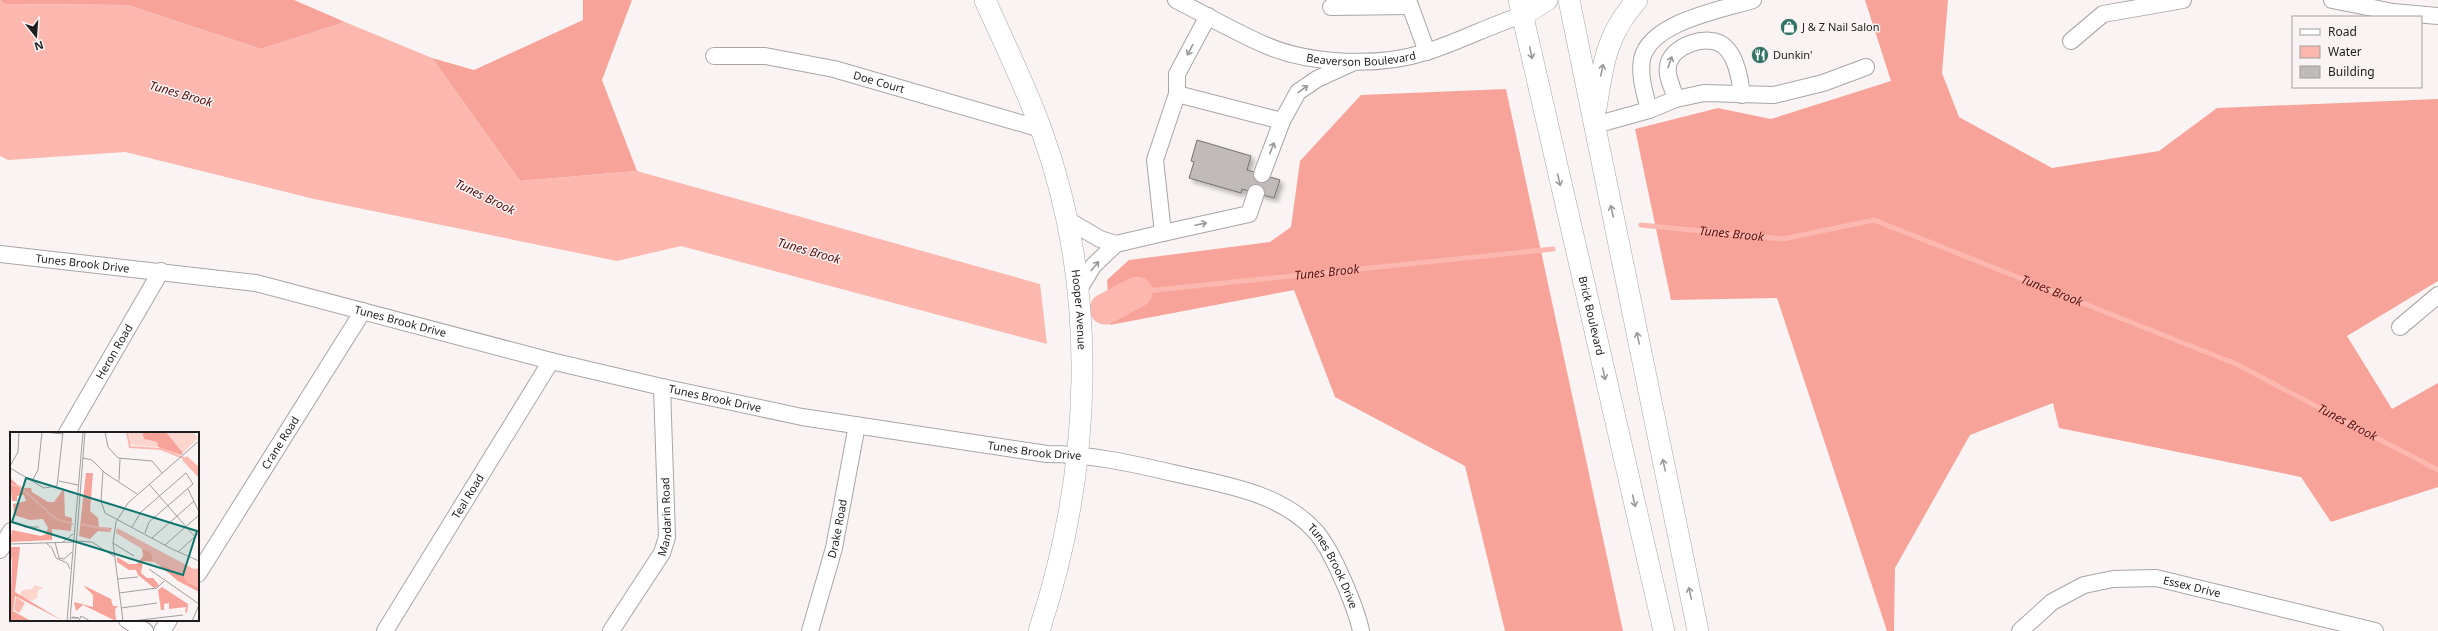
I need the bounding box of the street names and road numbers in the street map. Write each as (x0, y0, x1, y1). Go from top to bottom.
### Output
street label: Beaverson Boulevard (1305, 47, 1417, 69)
street label: Doe Court (852, 67, 907, 96)
street label: Tunes Brook Drive (35, 250, 130, 276)
street label: Hooper Avenue (1069, 269, 1090, 350)
street label: Brick Boulevard (1576, 275, 1608, 357)
street label: Tunes Brook Drive (353, 301, 448, 340)
street label: Heron Road (92, 321, 136, 382)
street label: Tunes Brook Drive (667, 381, 763, 415)
street label: Crane Road (258, 413, 302, 472)
street label: Tunes Brook Drive (987, 437, 1082, 463)
street label: Teal Road (448, 471, 487, 521)
street label: Mandarin Road (653, 477, 675, 558)
street label: Drake Road (823, 498, 850, 560)
street label: Tunes Brook Drive (1305, 520, 1362, 610)
street label: Essex Drive (2162, 572, 2222, 600)

